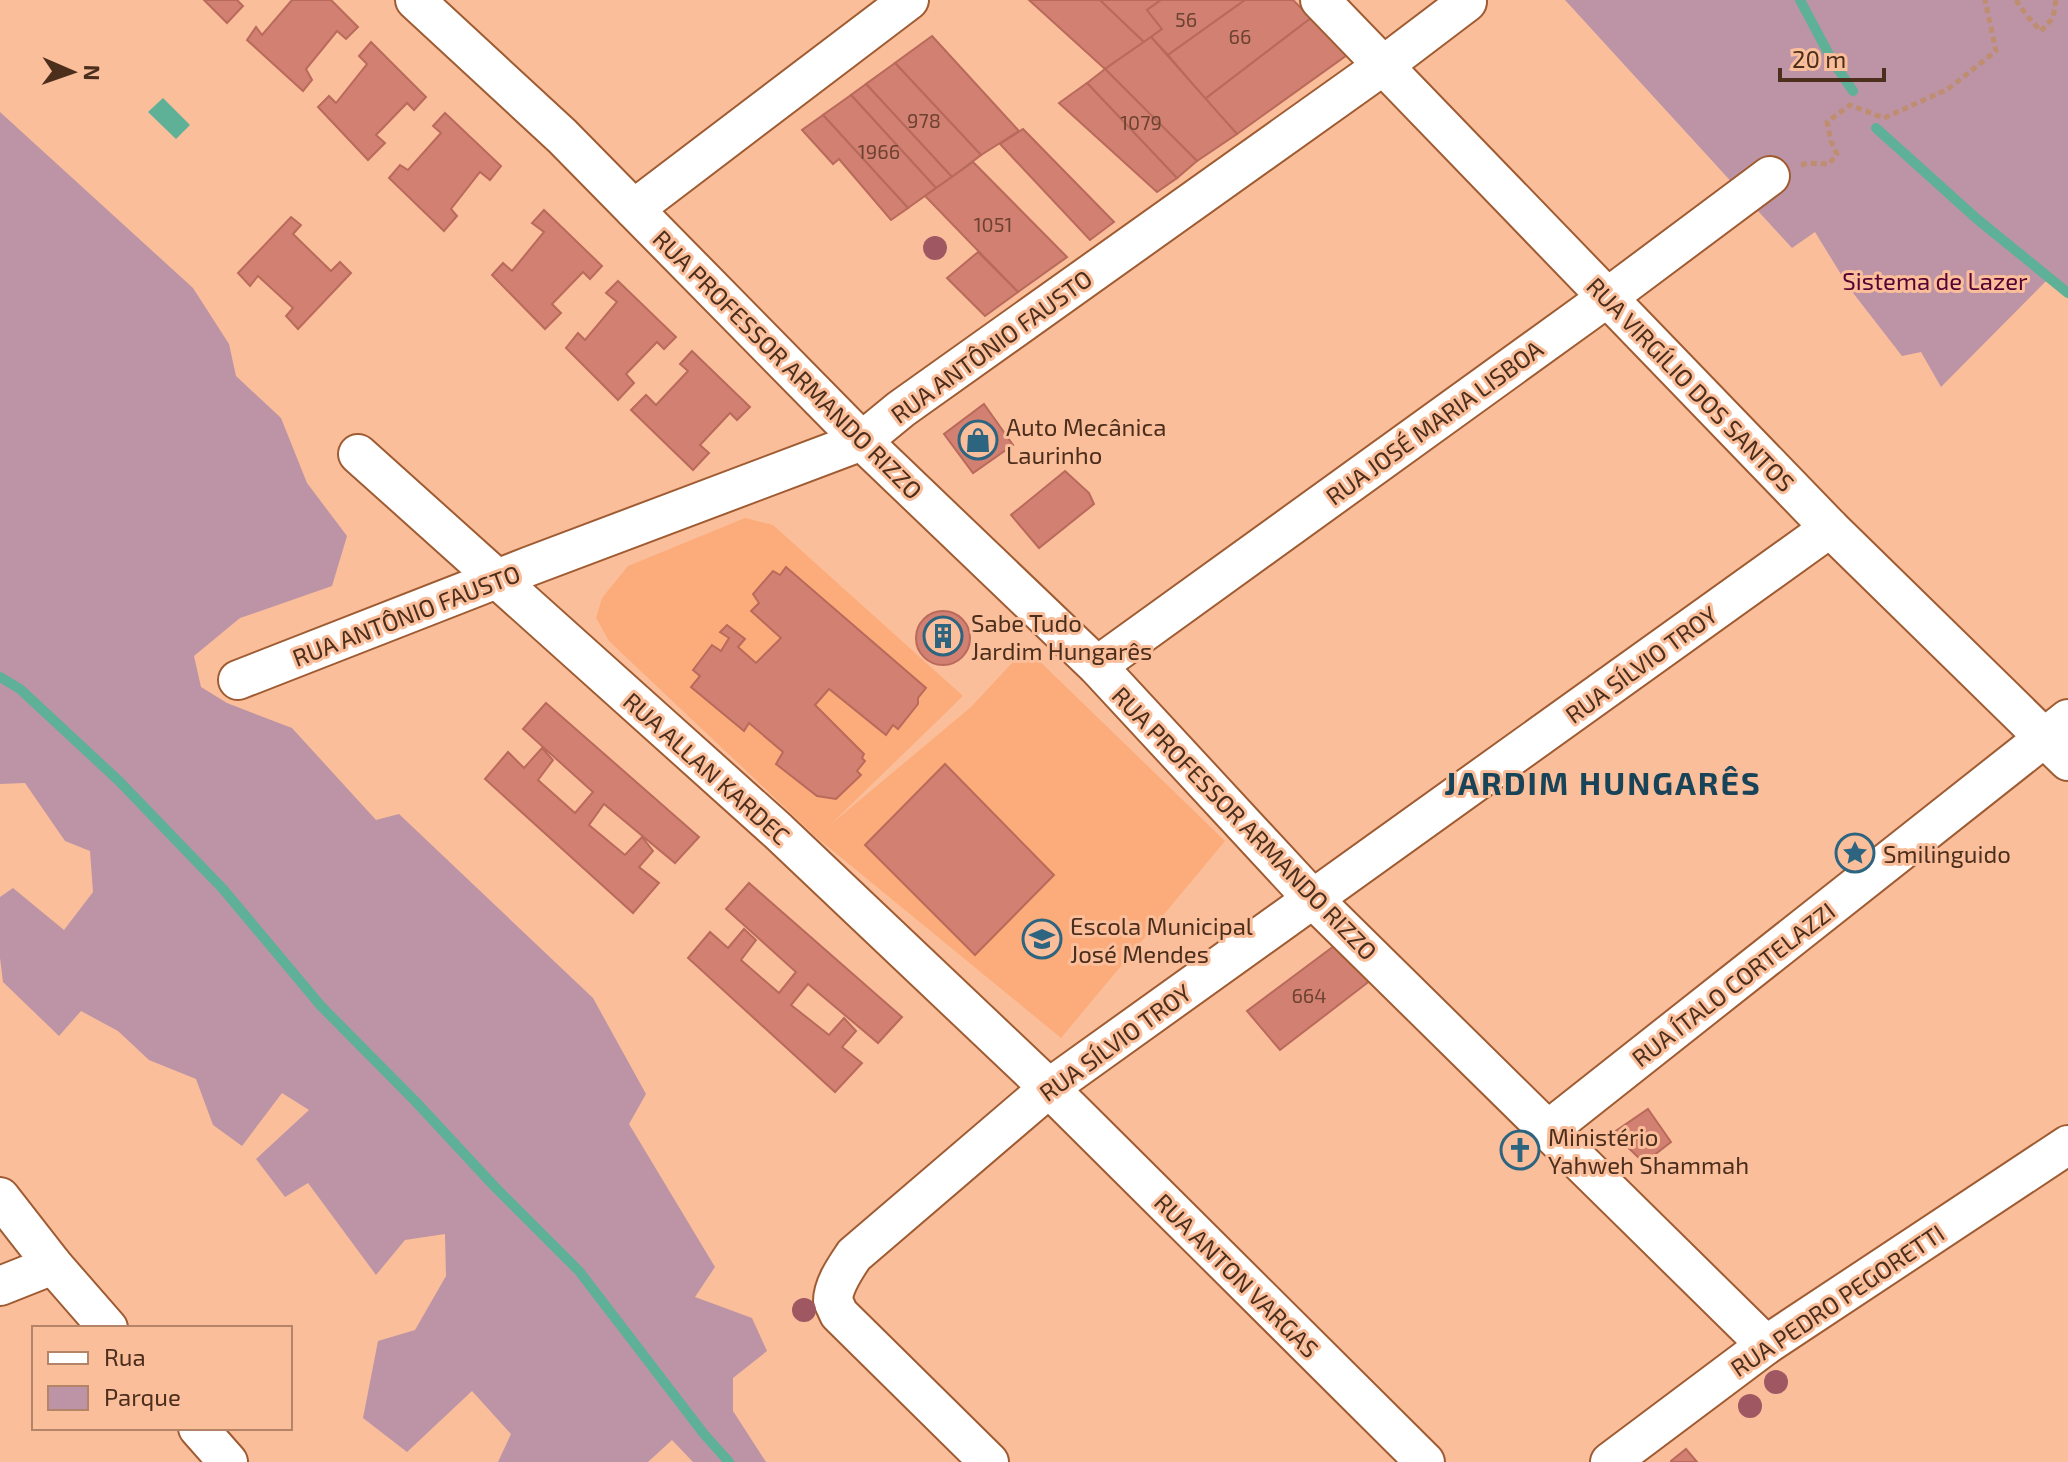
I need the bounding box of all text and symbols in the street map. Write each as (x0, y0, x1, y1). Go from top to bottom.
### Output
house number: 56 (1175, 7, 1197, 31)
house number: 66 (1229, 24, 1251, 48)
north arrow (32, 32, 112, 112)
scale bar (1780, 32, 1884, 82)
text: 20 m (1792, 44, 1846, 73)
text: N (80, 64, 106, 81)
house number: 978 (907, 108, 941, 132)
house number: 1079 (1120, 110, 1162, 134)
house number: 1966 (858, 139, 900, 163)
house number: 1051 (974, 212, 1012, 236)
street label: RUA PROFESSOR ARMANDO RIZZO (647, 223, 929, 505)
street label: RUA ANTÔNIO FAUSTO (885, 263, 1097, 429)
park label: Sistema de Lazer (1842, 266, 2028, 295)
street label: RUA VIRGÍLIO DOS SANTOS (1581, 271, 1801, 497)
street label: RUA JOSÉ MARIA LISBOA (1320, 334, 1548, 510)
place label: Auto Mecânica Laurinho (1006, 412, 1166, 469)
shop icon: Auto Mecânica Laurinho (957, 419, 999, 461)
street label: RUA ANTÔNIO FAUSTO (288, 558, 524, 672)
street label: RUA SÍLVIO TROY (1559, 599, 1723, 729)
place label: Sabe Tudo Jardim Hungarês (971, 608, 1152, 665)
building icon: Sabe Tudo Jardim Hungarês (922, 615, 964, 657)
street label: RUA PROFESSOR ARMANDO RIZZO (1107, 680, 1383, 966)
street label: RUA ALLAN KARDEC (618, 686, 796, 850)
district label: JARDIM HUNGARÊS (1444, 763, 1762, 801)
place icon: Smilinguido (1834, 832, 1876, 874)
place label: Smilinguido (1883, 839, 2011, 868)
street label: RUA ÍTALO CORTELAZZI (1626, 896, 1840, 1072)
place label: Escola Municipal José Mendes (1070, 911, 1253, 968)
school or university icon: Escola Municipal José Mendes (1021, 918, 1063, 960)
street label: RUA SÍLVIO TROY (1033, 977, 1197, 1107)
house number: 664 (1291, 983, 1327, 1007)
place label: Ministério Yahweh Shammah (1548, 1122, 1749, 1179)
church icon: Ministério Yahweh Shammah (1499, 1129, 1541, 1171)
street label: RUA ANTON VARGAS (1149, 1187, 1325, 1363)
street label: RUA PEDRO PEGORETTI (1725, 1218, 1949, 1382)
legend (32, 1326, 292, 1430)
text: Rua (104, 1342, 146, 1371)
text: Parque (104, 1382, 181, 1411)

